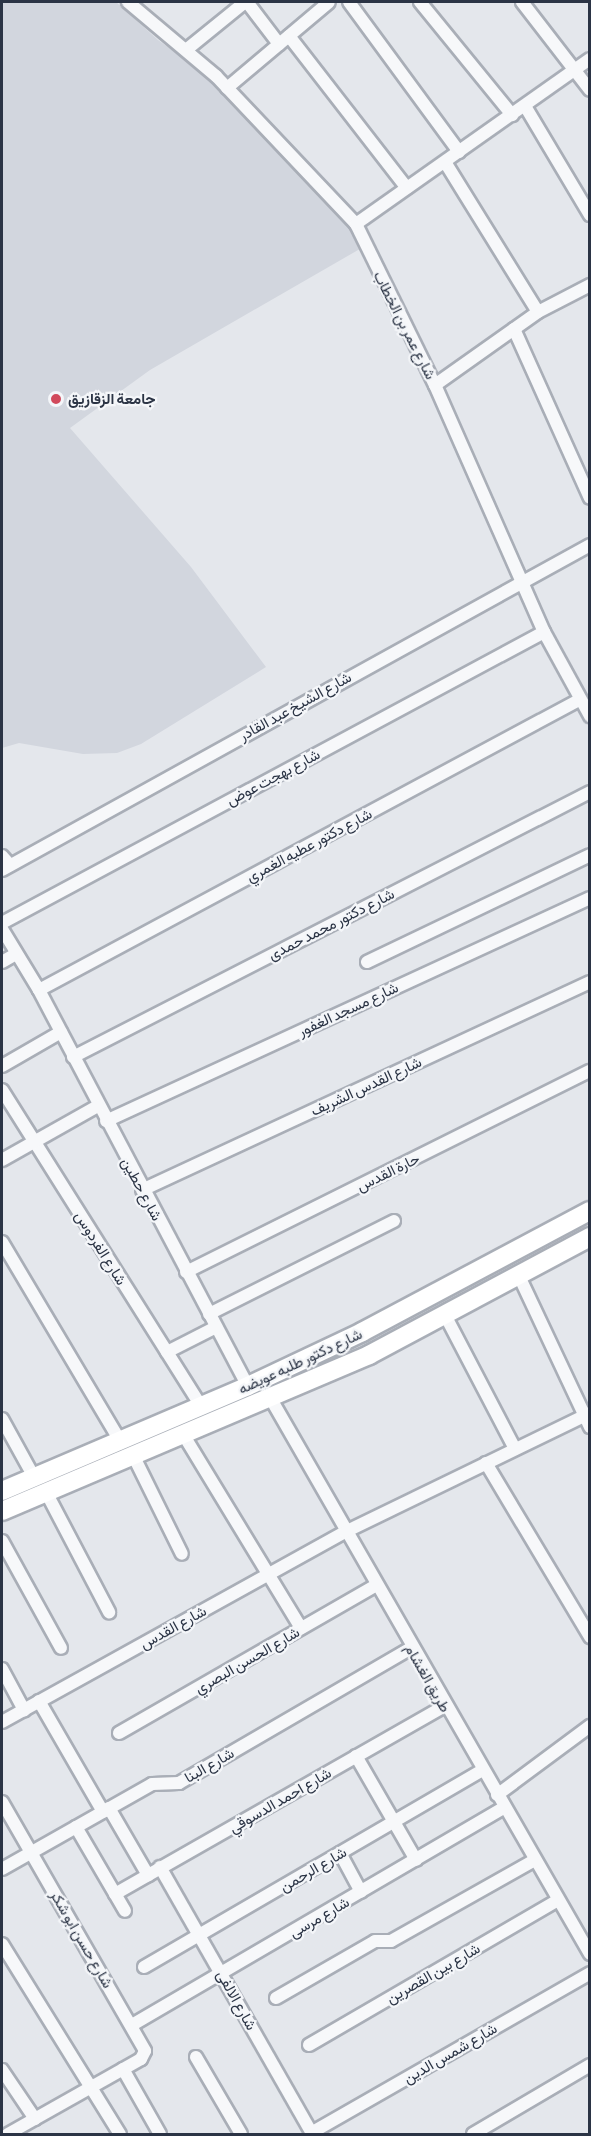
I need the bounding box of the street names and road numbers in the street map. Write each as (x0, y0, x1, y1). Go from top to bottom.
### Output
street label: شارع عمر بن الخطاب (370, 268, 440, 382)
street label: شارع الشيخ عبد القادر (236, 668, 354, 744)
street label: شارع بهجت عوض (223, 745, 323, 809)
street label: شارع دكتور عطيه الغمري (243, 804, 375, 886)
street label: شارع دكتور محمد حمدى (265, 884, 397, 964)
street label: شارع مسجد الغفور (295, 978, 401, 1040)
street label: شارع القدس الشريف (308, 1052, 424, 1120)
street label: حارة القدس (354, 1149, 422, 1195)
street label: شارع حطين (118, 1154, 166, 1224)
street label: شارع الفردوس (71, 1208, 131, 1288)
street label: شارع دكتور طلبه عويضه (235, 1324, 365, 1398)
street label: شارع القدس (137, 1601, 209, 1653)
street label: شارع الحسن البصري (191, 1623, 303, 1697)
street label: طريق الغشام (401, 1641, 455, 1715)
street label: شارع البنا (181, 1744, 237, 1786)
street label: شارع احمد الدسوقي (226, 1763, 334, 1837)
street label: شارع الرحمن (276, 1843, 350, 1895)
street label: شارع حسن ابو شكر (47, 1887, 117, 1991)
street label: شارع مرسى (286, 1893, 352, 1941)
street label: شارع بين القصرين (383, 1939, 483, 2007)
street label: شارع الالفى (213, 1967, 261, 2033)
street label: شارع شمس الدين (400, 2019, 500, 2087)

